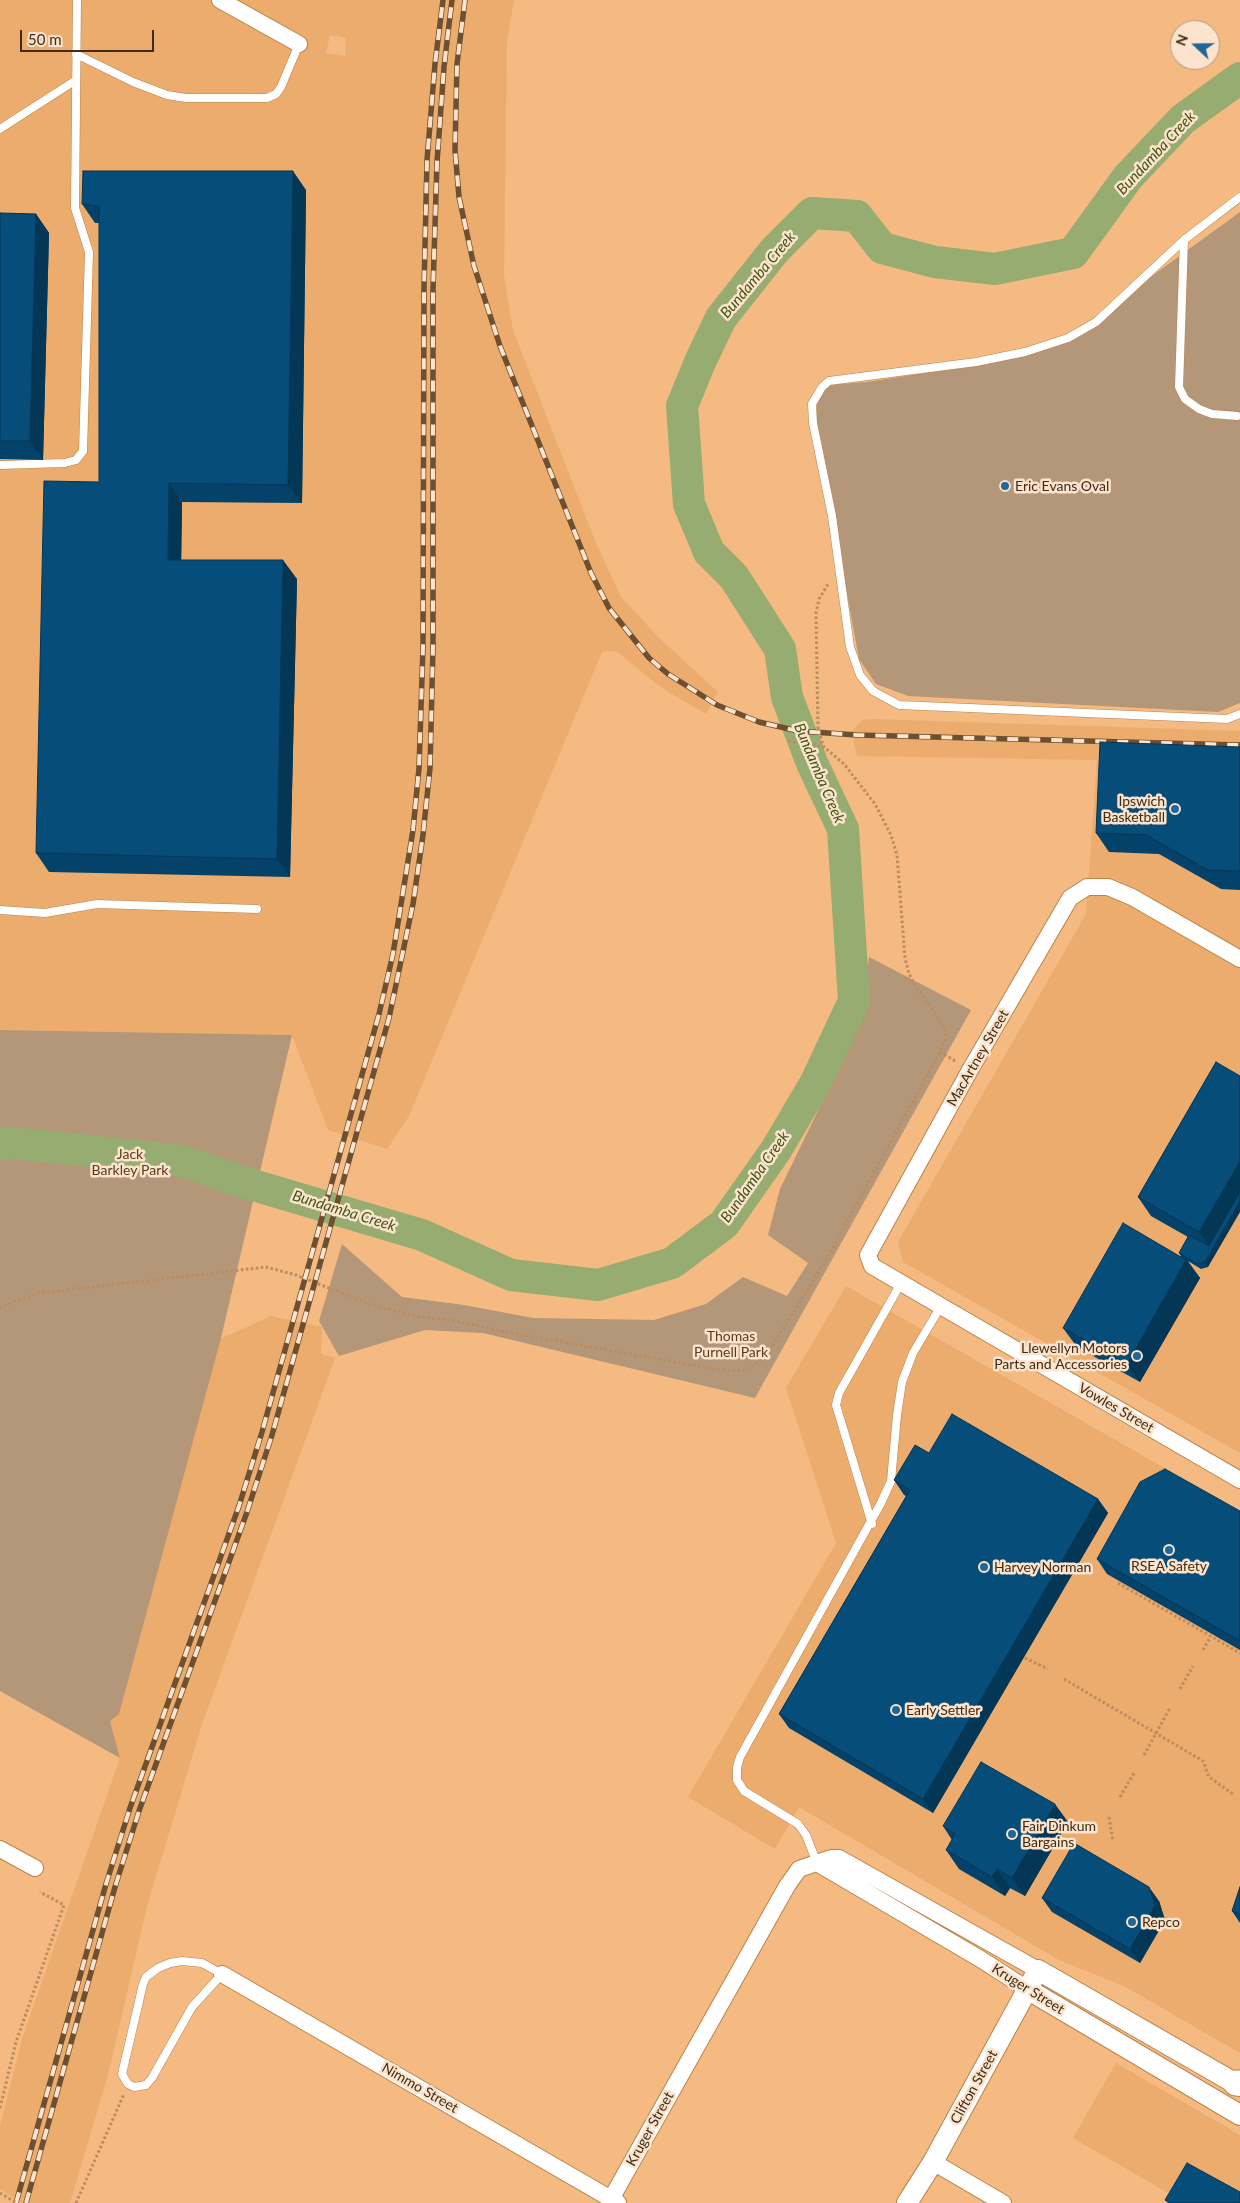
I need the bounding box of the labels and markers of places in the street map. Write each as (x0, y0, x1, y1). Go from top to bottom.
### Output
place label: Eric Evans Oval (1015, 478, 1109, 494)
marker: Eric Evans Oval (999, 480, 1011, 492)
place label: Ipswich Basketball (1103, 793, 1165, 826)
marker: Ipswich Basketball (1169, 803, 1181, 815)
place label: Llewellyn Motors Parts and Accessories (994, 1340, 1127, 1372)
marker: Llewellyn Motors Parts and Accessories (1131, 1350, 1143, 1362)
marker: RSEA Safety (1163, 1544, 1175, 1556)
place label: RSEA Safety (1131, 1558, 1207, 1574)
place label: Harvey Norman (994, 1559, 1091, 1575)
marker: Harvey Norman (978, 1561, 990, 1573)
place label: Early Settler (906, 1702, 980, 1718)
marker: Early Settler (890, 1704, 902, 1716)
place label: Fair Dinkum Bargains (1022, 1818, 1096, 1850)
marker: Fair Dinkum Bargains (1006, 1828, 1018, 1840)
place label: Repco (1142, 1914, 1180, 1930)
marker: Repco (1126, 1916, 1138, 1928)

